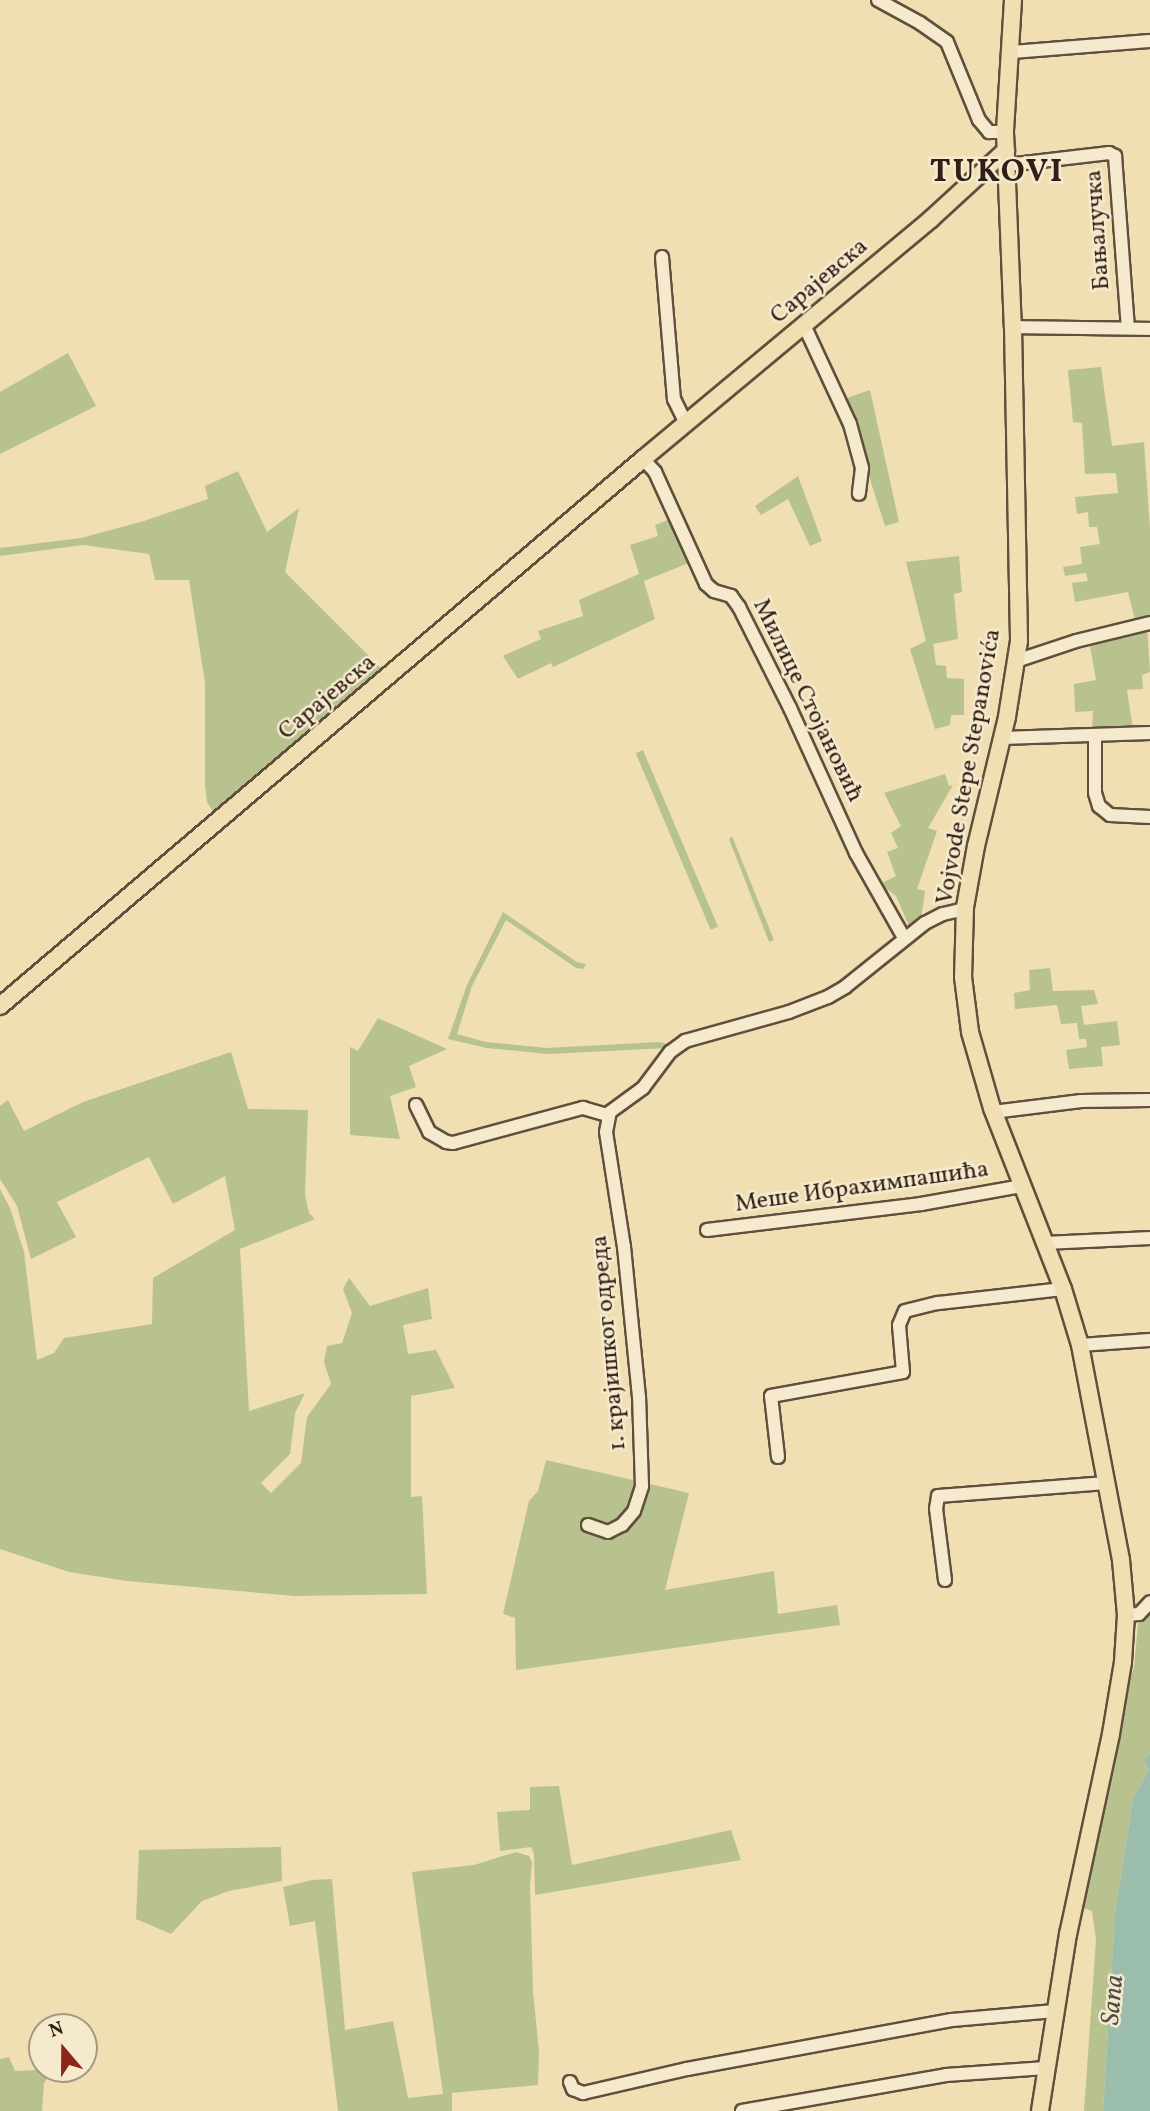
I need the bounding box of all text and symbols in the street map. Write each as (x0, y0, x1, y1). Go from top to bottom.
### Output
district label: TUKOVI (930, 154, 1064, 192)
street label: Бањалучка (1080, 169, 1118, 291)
street label: Сарајевска (765, 233, 875, 331)
street label: Милице Стојановић (745, 595, 869, 807)
street label: Vojvode Stepe Stepanovića (932, 627, 1008, 907)
street label: Сарајевска (273, 649, 383, 747)
street label: Меше Ибрахимпашића (733, 1156, 991, 1220)
street label: 1. крајишког одреда (586, 1234, 634, 1452)
water label: Sana (1096, 1974, 1132, 2026)
north arrow (28, 2013, 98, 2083)
text: N (46, 2016, 67, 2045)

